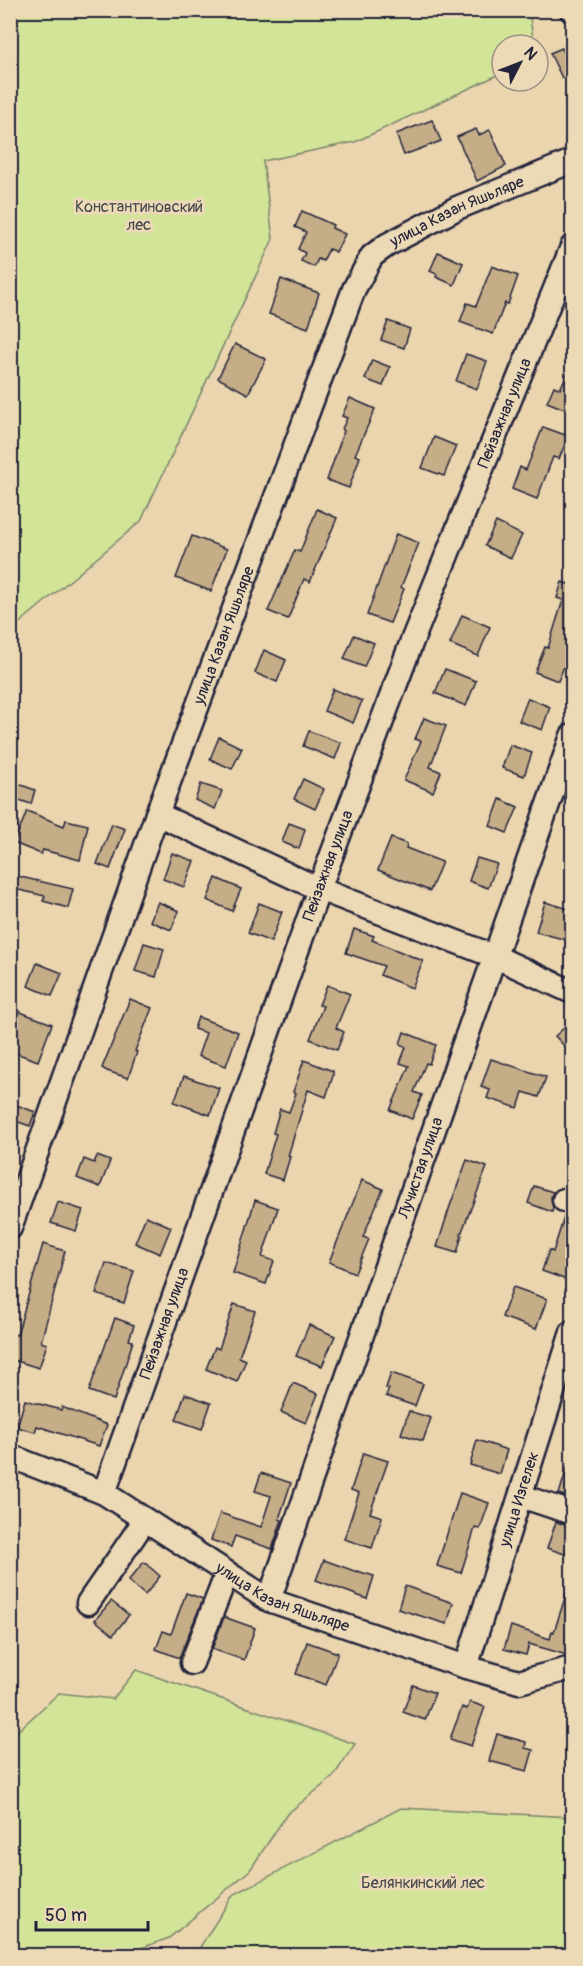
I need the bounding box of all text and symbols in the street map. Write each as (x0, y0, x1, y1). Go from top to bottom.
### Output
north arrow (490, 33, 550, 93)
text: N (519, 43, 542, 64)
street label: улица Казан Яшьляре (386, 172, 527, 252)
park label: Константиновский лес (75, 197, 203, 235)
street label: Пейзажная улица (473, 355, 536, 471)
street label: улица Казан Яшьляре (189, 563, 259, 708)
street label: Пейзажная улица (298, 807, 358, 924)
street label: Лучистая улица (393, 1115, 448, 1222)
street label: Пейзажная улица (135, 1265, 193, 1382)
street label: улица Изгелек (494, 1449, 544, 1550)
street label: улица Казан Яшьляре (211, 1557, 352, 1637)
park label: Белянкинский лес (361, 1873, 485, 1893)
scale bar (36, 1894, 148, 1932)
text: 50 m (45, 1904, 87, 1927)

